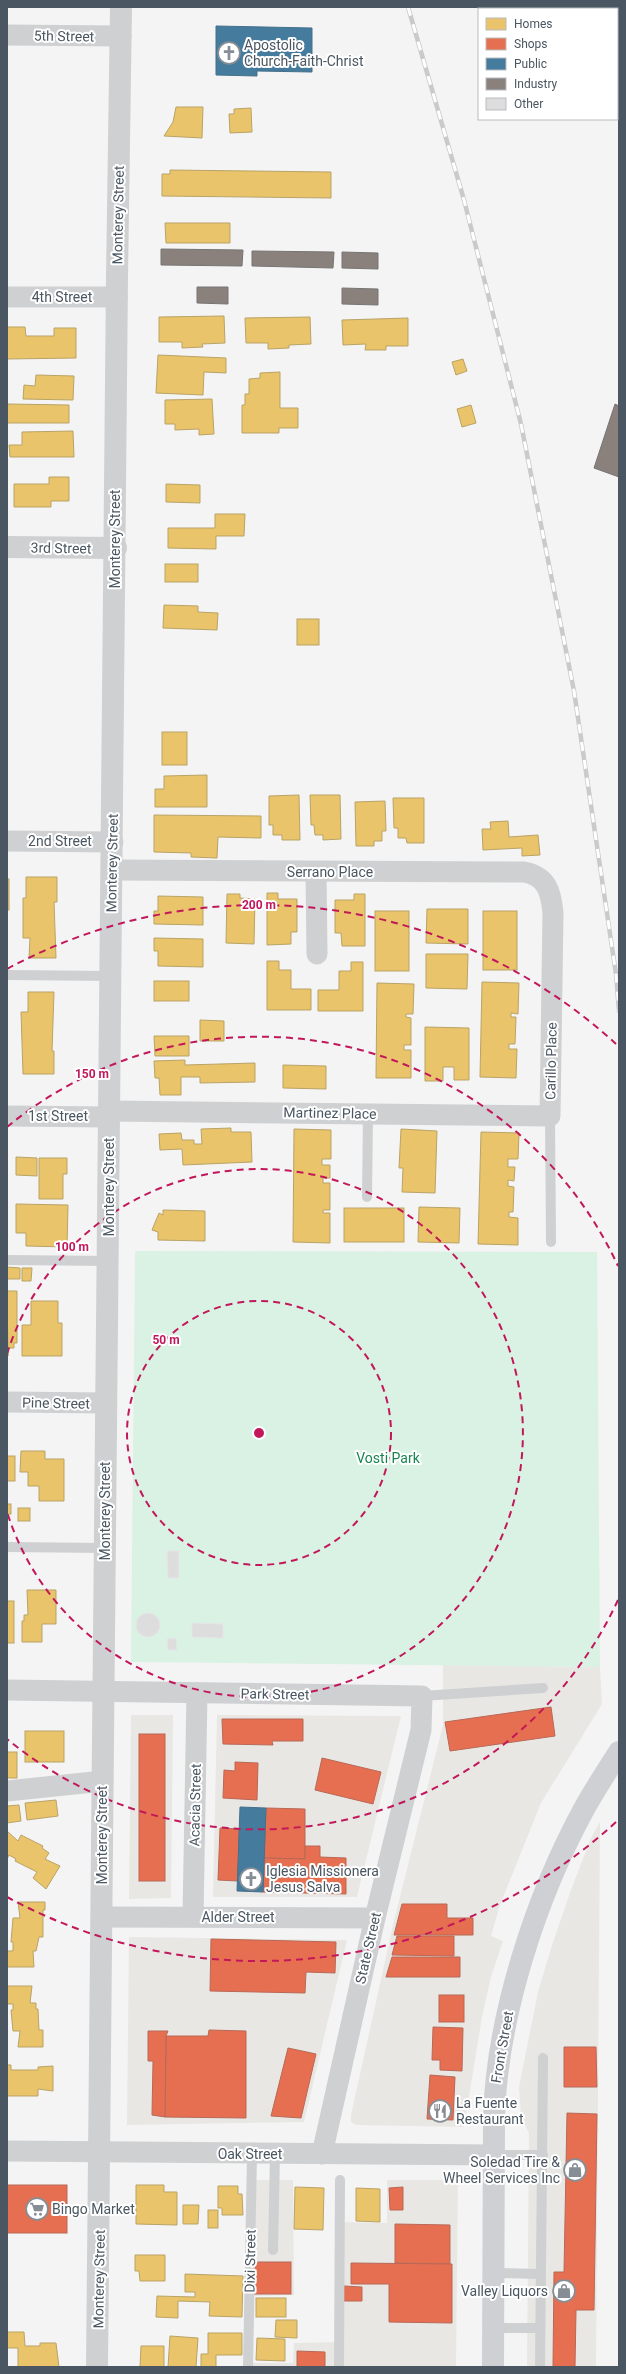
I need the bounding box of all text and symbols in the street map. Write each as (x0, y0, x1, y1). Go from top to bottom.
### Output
legend (478, 8, 618, 120)
text: Homes (514, 17, 552, 31)
street label: 5th Street (34, 27, 95, 45)
place label: Apostolic Church-Faith-Christ (244, 37, 364, 69)
text: Shops (514, 37, 548, 51)
church icon: Apostolic Church-Faith-Christ (216, 40, 242, 66)
text: Public (514, 57, 547, 71)
text: Industry (514, 77, 558, 91)
text: Other (514, 97, 543, 111)
street label: Monterey Street (109, 165, 127, 265)
street label: 4th Street (32, 289, 93, 305)
street label: Monterey Street (107, 489, 123, 588)
street label: 3rd Street (30, 539, 92, 557)
street label: Monterey Street (103, 813, 121, 913)
street label: 2nd Street (28, 833, 92, 849)
street label: Serrano Place (287, 864, 373, 880)
text: 200 m (242, 898, 276, 912)
street label: Carillo Place (542, 1022, 560, 1100)
text: 150 m (75, 1067, 109, 1081)
street label: Martinez Place (283, 1104, 377, 1122)
street label: 1st Street (28, 1108, 88, 1124)
street label: Monterey Street (101, 1137, 117, 1236)
text: 100 m (55, 1240, 89, 1254)
text: 50 m (152, 1333, 180, 1347)
street label: Pine Street (22, 1394, 90, 1412)
centre of rings (252, 1426, 266, 1440)
park label: Vosti Park (356, 1450, 421, 1466)
street label: Monterey Street (97, 1461, 113, 1560)
street label: Park Street (241, 1685, 310, 1703)
street label: Acacia Street (186, 1763, 204, 1847)
street label: Monterey Street (94, 1785, 110, 1884)
place label: Iglesia Missionera Jesus Salva (266, 1863, 379, 1895)
church icon: Iglesia Missionera Jesus Salva (238, 1866, 264, 1892)
street label: Alder Street (201, 1909, 275, 1925)
street label: State Street (352, 1910, 384, 1985)
street label: Front Street (488, 2009, 516, 2084)
place label: La Fuente Restaurant (456, 2095, 524, 2127)
restaurant icon: La Fuente Restaurant (427, 2098, 453, 2124)
street label: Oak Street (218, 2146, 283, 2162)
place label: Soledad Tire & Wheel Services Inc (443, 2154, 560, 2186)
shop icon: Soledad Tire & Wheel Services Inc (562, 2157, 588, 2183)
supermarket icon: Bingo Market (24, 2196, 50, 2222)
place label: Bingo Market (52, 2201, 135, 2217)
street label: Monterey Street (90, 2229, 108, 2329)
street label: Dixi Street (241, 2229, 259, 2293)
shop icon: Valley Liquors (551, 2278, 577, 2304)
place label: Valley Liquors (461, 2283, 548, 2299)

